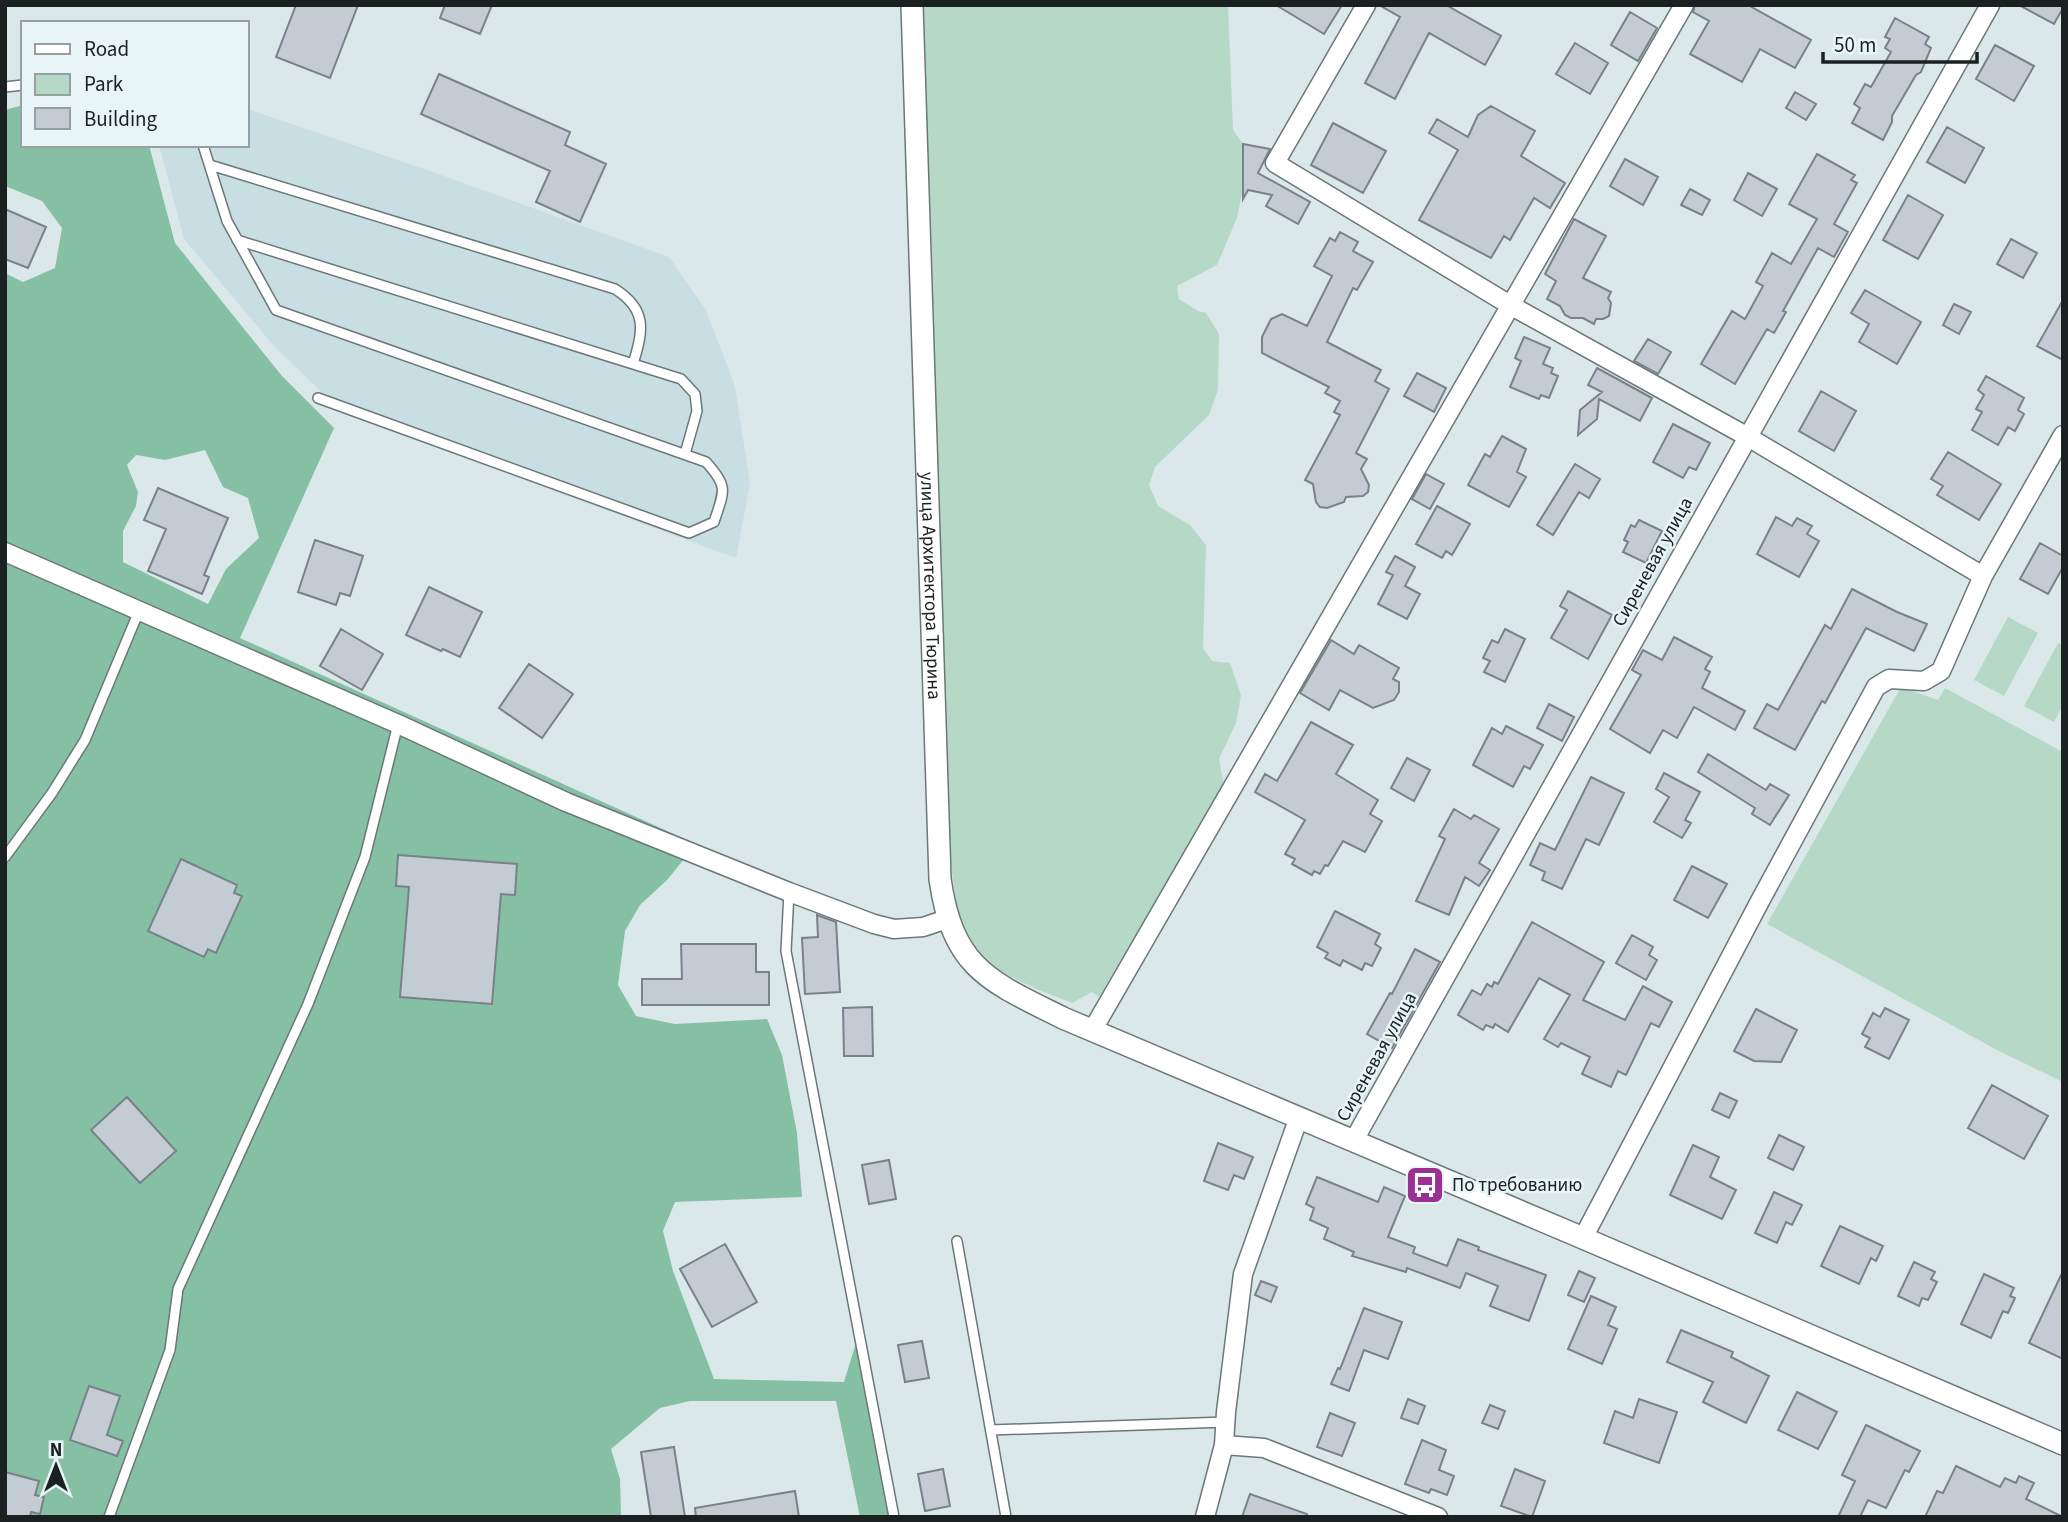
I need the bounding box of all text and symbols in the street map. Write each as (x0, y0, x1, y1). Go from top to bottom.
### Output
legend (21, 21, 248, 147)
scale bar (1823, 21, 1977, 65)
text: 50 m (1834, 30, 1876, 60)
text: Road (84, 34, 129, 64)
text: Park (84, 69, 124, 99)
text: Building (84, 104, 158, 134)
street label: улица Архитектора Тюрина (913, 471, 948, 700)
street label: Сиреневая улица (1606, 492, 1700, 632)
street label: Сиреневая улица (1330, 987, 1424, 1127)
bus stop icon: По требованию (1404, 1164, 1446, 1206)
place label: По требованию (1452, 1172, 1582, 1199)
north arrow (21, 1431, 91, 1501)
text: N (50, 1437, 62, 1464)

